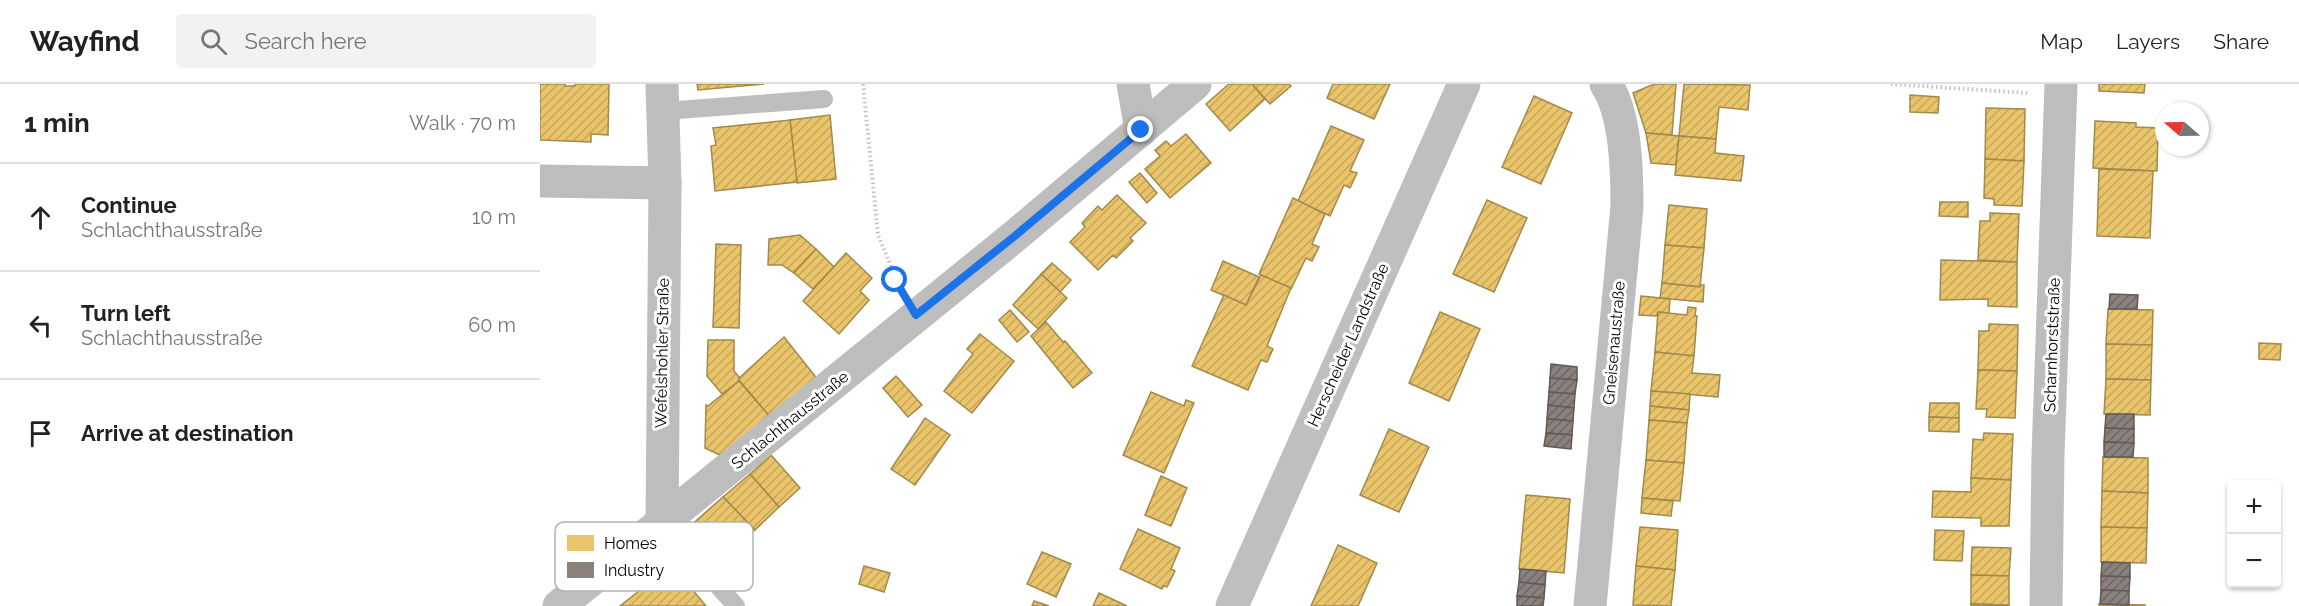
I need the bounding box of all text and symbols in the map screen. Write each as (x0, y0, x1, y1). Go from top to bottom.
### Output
search box (176, 14, 596, 68)
text: Wayfind (30, 25, 140, 58)
icon: search (197, 25, 230, 58)
text: Search here (245, 28, 367, 54)
text: Map (2040, 29, 2083, 54)
text: Layers (2116, 29, 2180, 54)
text: Share (2213, 29, 2269, 54)
north arrow (2155, 102, 2209, 156)
text: 1 min (24, 108, 90, 138)
text: Walk · 70 m (409, 111, 516, 135)
route end (1127, 116, 1153, 142)
text: Continue (81, 192, 177, 218)
icon: ahead (24, 201, 57, 234)
text: 10 m (472, 205, 516, 229)
text: Schlachthausstraße (81, 218, 262, 242)
street label: Herscheider Landstraße (1303, 260, 1393, 430)
route start (881, 266, 907, 292)
street label: Scharnhorststraße (2040, 277, 2064, 413)
street label: Wefelshohler Straße (651, 278, 673, 428)
street label: Gneisenaustraße (1599, 280, 1629, 406)
text: Turn left (81, 300, 171, 326)
icon: left (24, 309, 57, 342)
text: 60 m (468, 313, 516, 337)
text: Schlachthausstraße (81, 326, 262, 350)
street label: Schlachthausstraße (728, 367, 852, 473)
icon: arrive (24, 417, 57, 450)
text: Arrive at destination (81, 420, 294, 446)
map controls (2227, 480, 2281, 588)
button: + (2227, 480, 2281, 534)
legend (555, 522, 753, 591)
text: Homes (604, 534, 657, 553)
button: − (2227, 534, 2281, 588)
text: Industry (604, 561, 664, 580)

